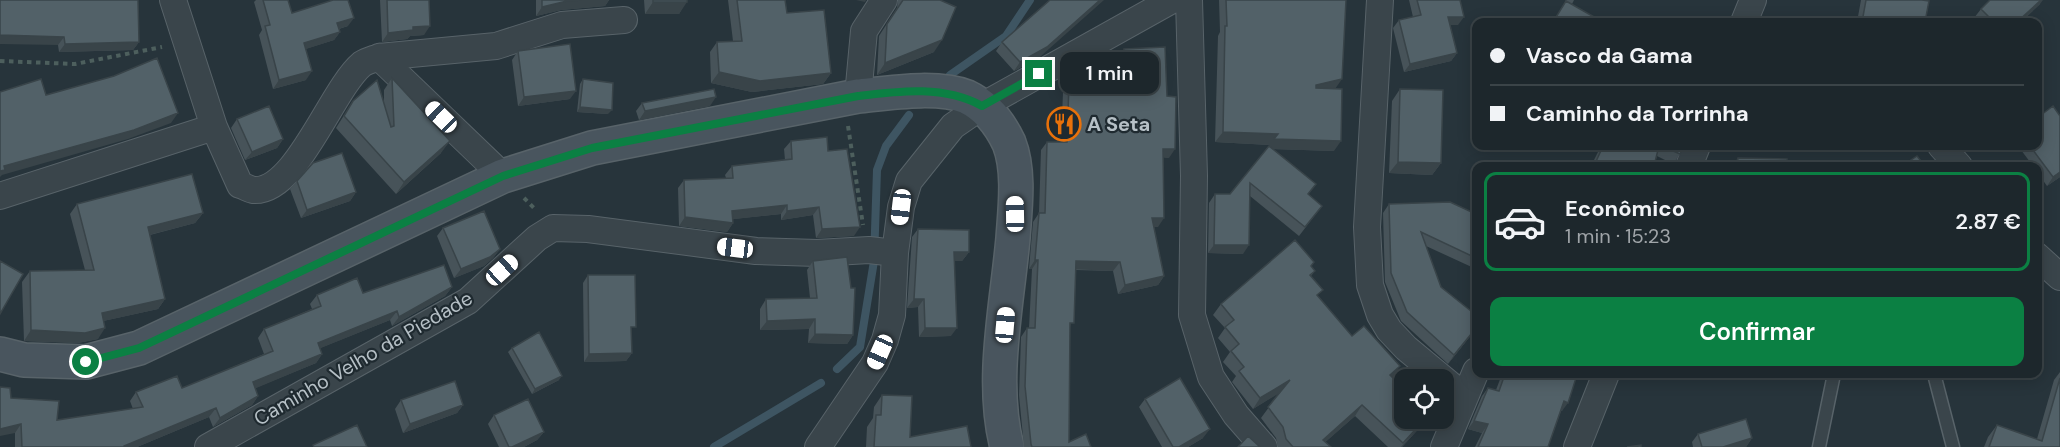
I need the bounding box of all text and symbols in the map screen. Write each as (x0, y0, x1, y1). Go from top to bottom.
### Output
text: Vasco da Gama (1526, 41, 1693, 70)
callout: 1 min (1060, 53, 1159, 95)
route end (1025, 60, 1052, 87)
text: 1 min (1086, 60, 1133, 86)
car (422, 98, 460, 136)
text: Caminho da Torrinha (1526, 99, 1749, 128)
restaurant icon: A Seta (1046, 106, 1082, 142)
place label: A Seta (1087, 111, 1150, 137)
car (890, 188, 912, 226)
text: Econômico (1565, 194, 1685, 223)
icon: car (1493, 195, 1547, 249)
car (1006, 196, 1024, 232)
text: 2.87 € (1955, 207, 2021, 236)
text: 1 min · 15:23 (1565, 223, 1671, 249)
car (716, 237, 754, 259)
car (483, 251, 521, 289)
street label: Caminho Velho da Piedade (249, 285, 477, 431)
button: Confirmar (1490, 297, 2024, 366)
car (994, 306, 1016, 344)
car (864, 332, 896, 372)
route start (72, 348, 99, 375)
map controls (1394, 369, 1454, 429)
button: locate (1394, 369, 1454, 429)

